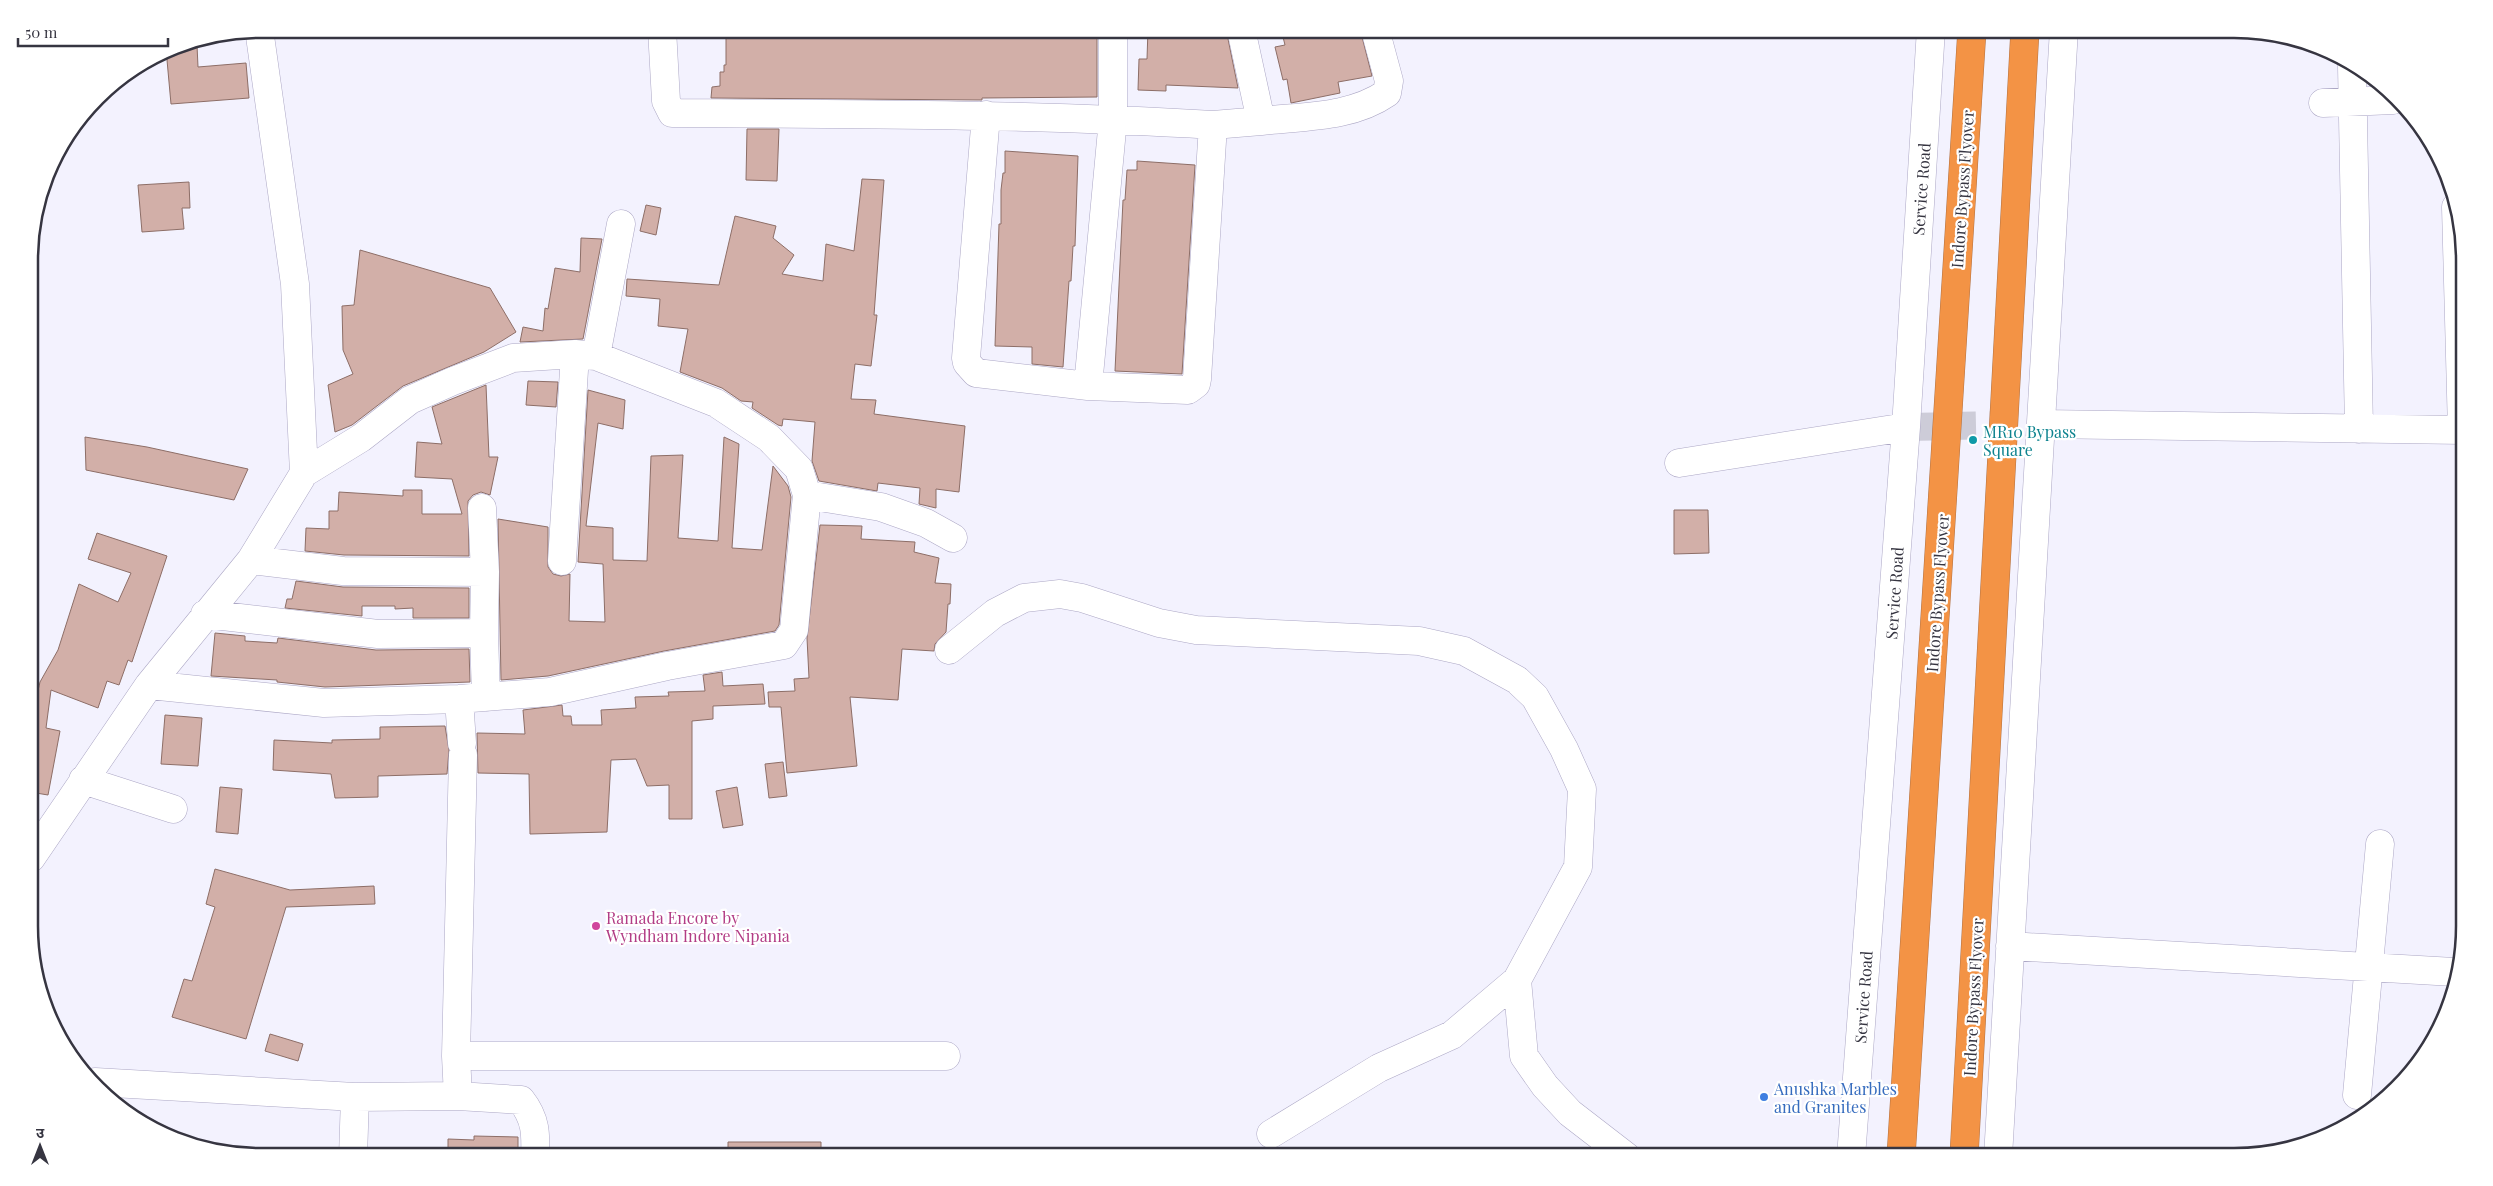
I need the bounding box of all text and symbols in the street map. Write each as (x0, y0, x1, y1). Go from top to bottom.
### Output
scale bar (18, 15, 168, 47)
text: 50 m (25, 22, 58, 42)
street label: Indore Bypass Flyover (1946, 109, 1978, 269)
street label: Service Road (1907, 142, 1935, 236)
place label: MR10 Bypass Square (1983, 421, 2076, 460)
marker: MR10 Bypass Square (1967, 434, 1979, 446)
street label: Indore Bypass Flyover (1921, 513, 1953, 673)
street label: Service Road (1880, 546, 1908, 640)
place label: Ramada Encore by Wyndham Indore Nipania (605, 907, 790, 946)
street label: Indore Bypass Flyover (1958, 917, 1988, 1077)
marker: Ramada Encore by Wyndham Indore Nipania (590, 920, 602, 932)
street label: Service Road (1849, 950, 1877, 1044)
place label: Anushka Marbles and Granites (1773, 1078, 1897, 1117)
marker: Anushka Marbles and Granites (1758, 1091, 1770, 1103)
north arrow (15, 1121, 65, 1171)
text: उ (36, 1123, 45, 1142)

